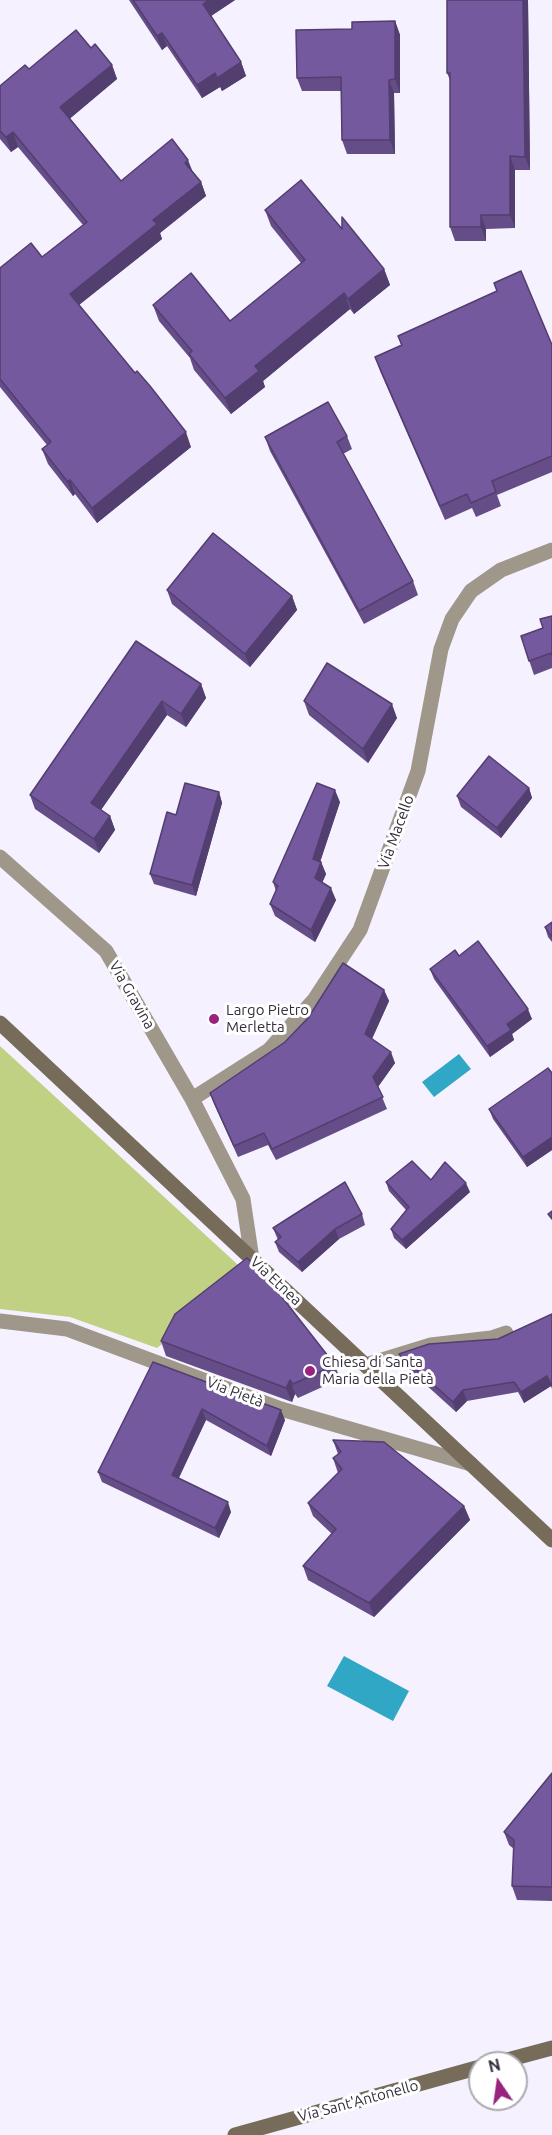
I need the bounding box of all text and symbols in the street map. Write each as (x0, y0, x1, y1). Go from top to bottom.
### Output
street label: Via Macello (374, 793, 418, 871)
street label: Via Gravina (105, 958, 159, 1032)
place label: Largo Pietro Merletta (226, 1001, 309, 1036)
marker: Largo Pietro Merletta (207, 1012, 221, 1026)
street label: Via Etnea (247, 1253, 305, 1309)
place label: Chiesa di Santa Maria della Pietà (322, 1353, 434, 1388)
marker: Chiesa di Santa Maria della Pietà (303, 1364, 317, 1378)
street label: Via Pietà (204, 1373, 266, 1411)
north arrow (468, 2051, 528, 2111)
text: N (487, 2055, 502, 2076)
street label: Via Sant'Antonello (296, 2076, 420, 2126)

